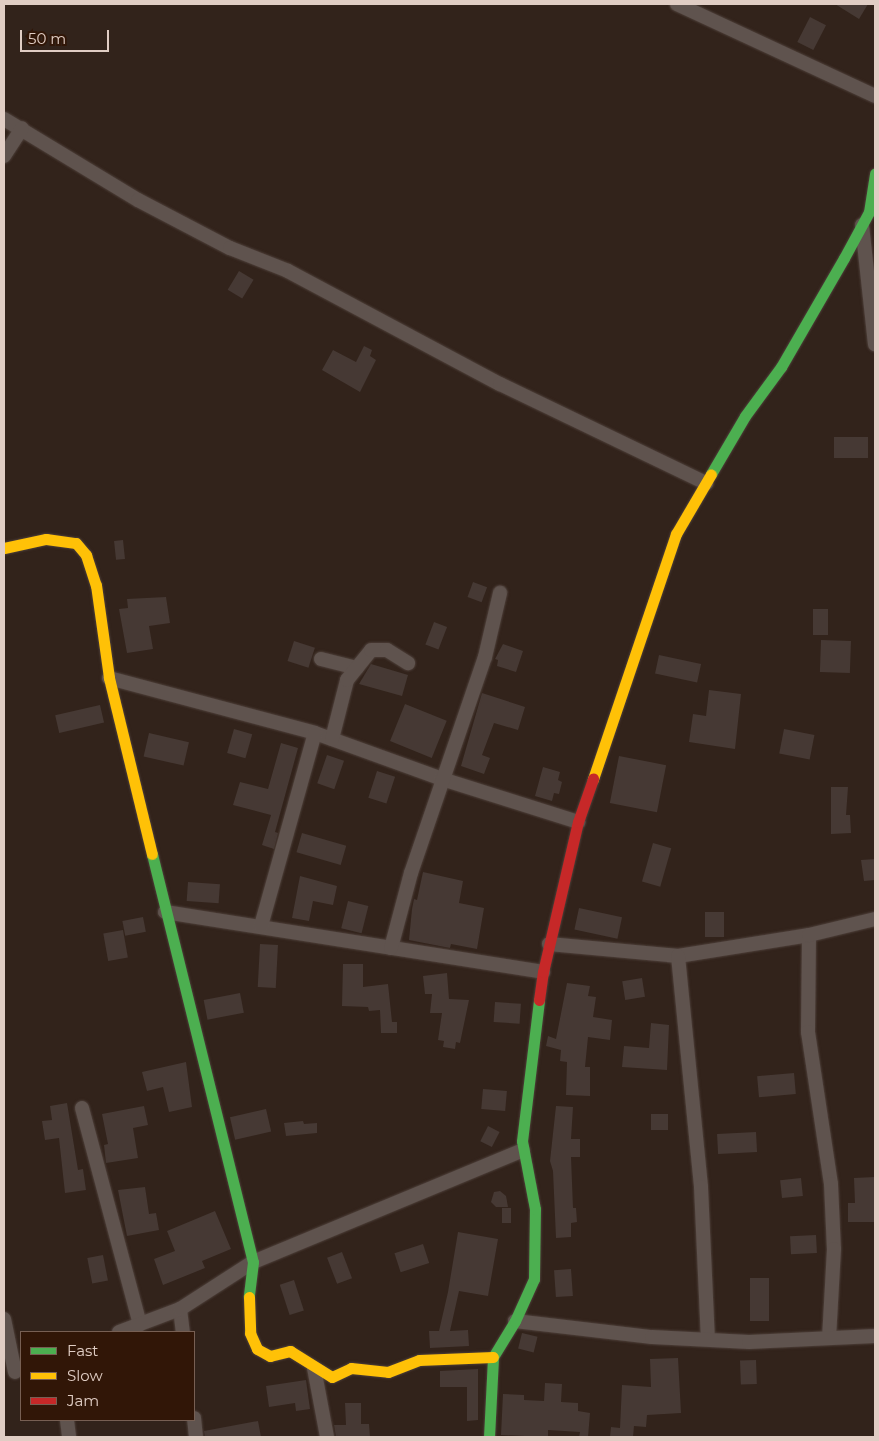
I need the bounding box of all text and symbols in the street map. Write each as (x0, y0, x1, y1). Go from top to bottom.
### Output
scale bar (22, 20, 111, 52)
text: 50 m (28, 29, 66, 48)
legend (20, 1331, 195, 1421)
text: Fast (67, 1341, 98, 1360)
text: Slow (67, 1366, 103, 1385)
text: Jam (67, 1391, 99, 1410)

